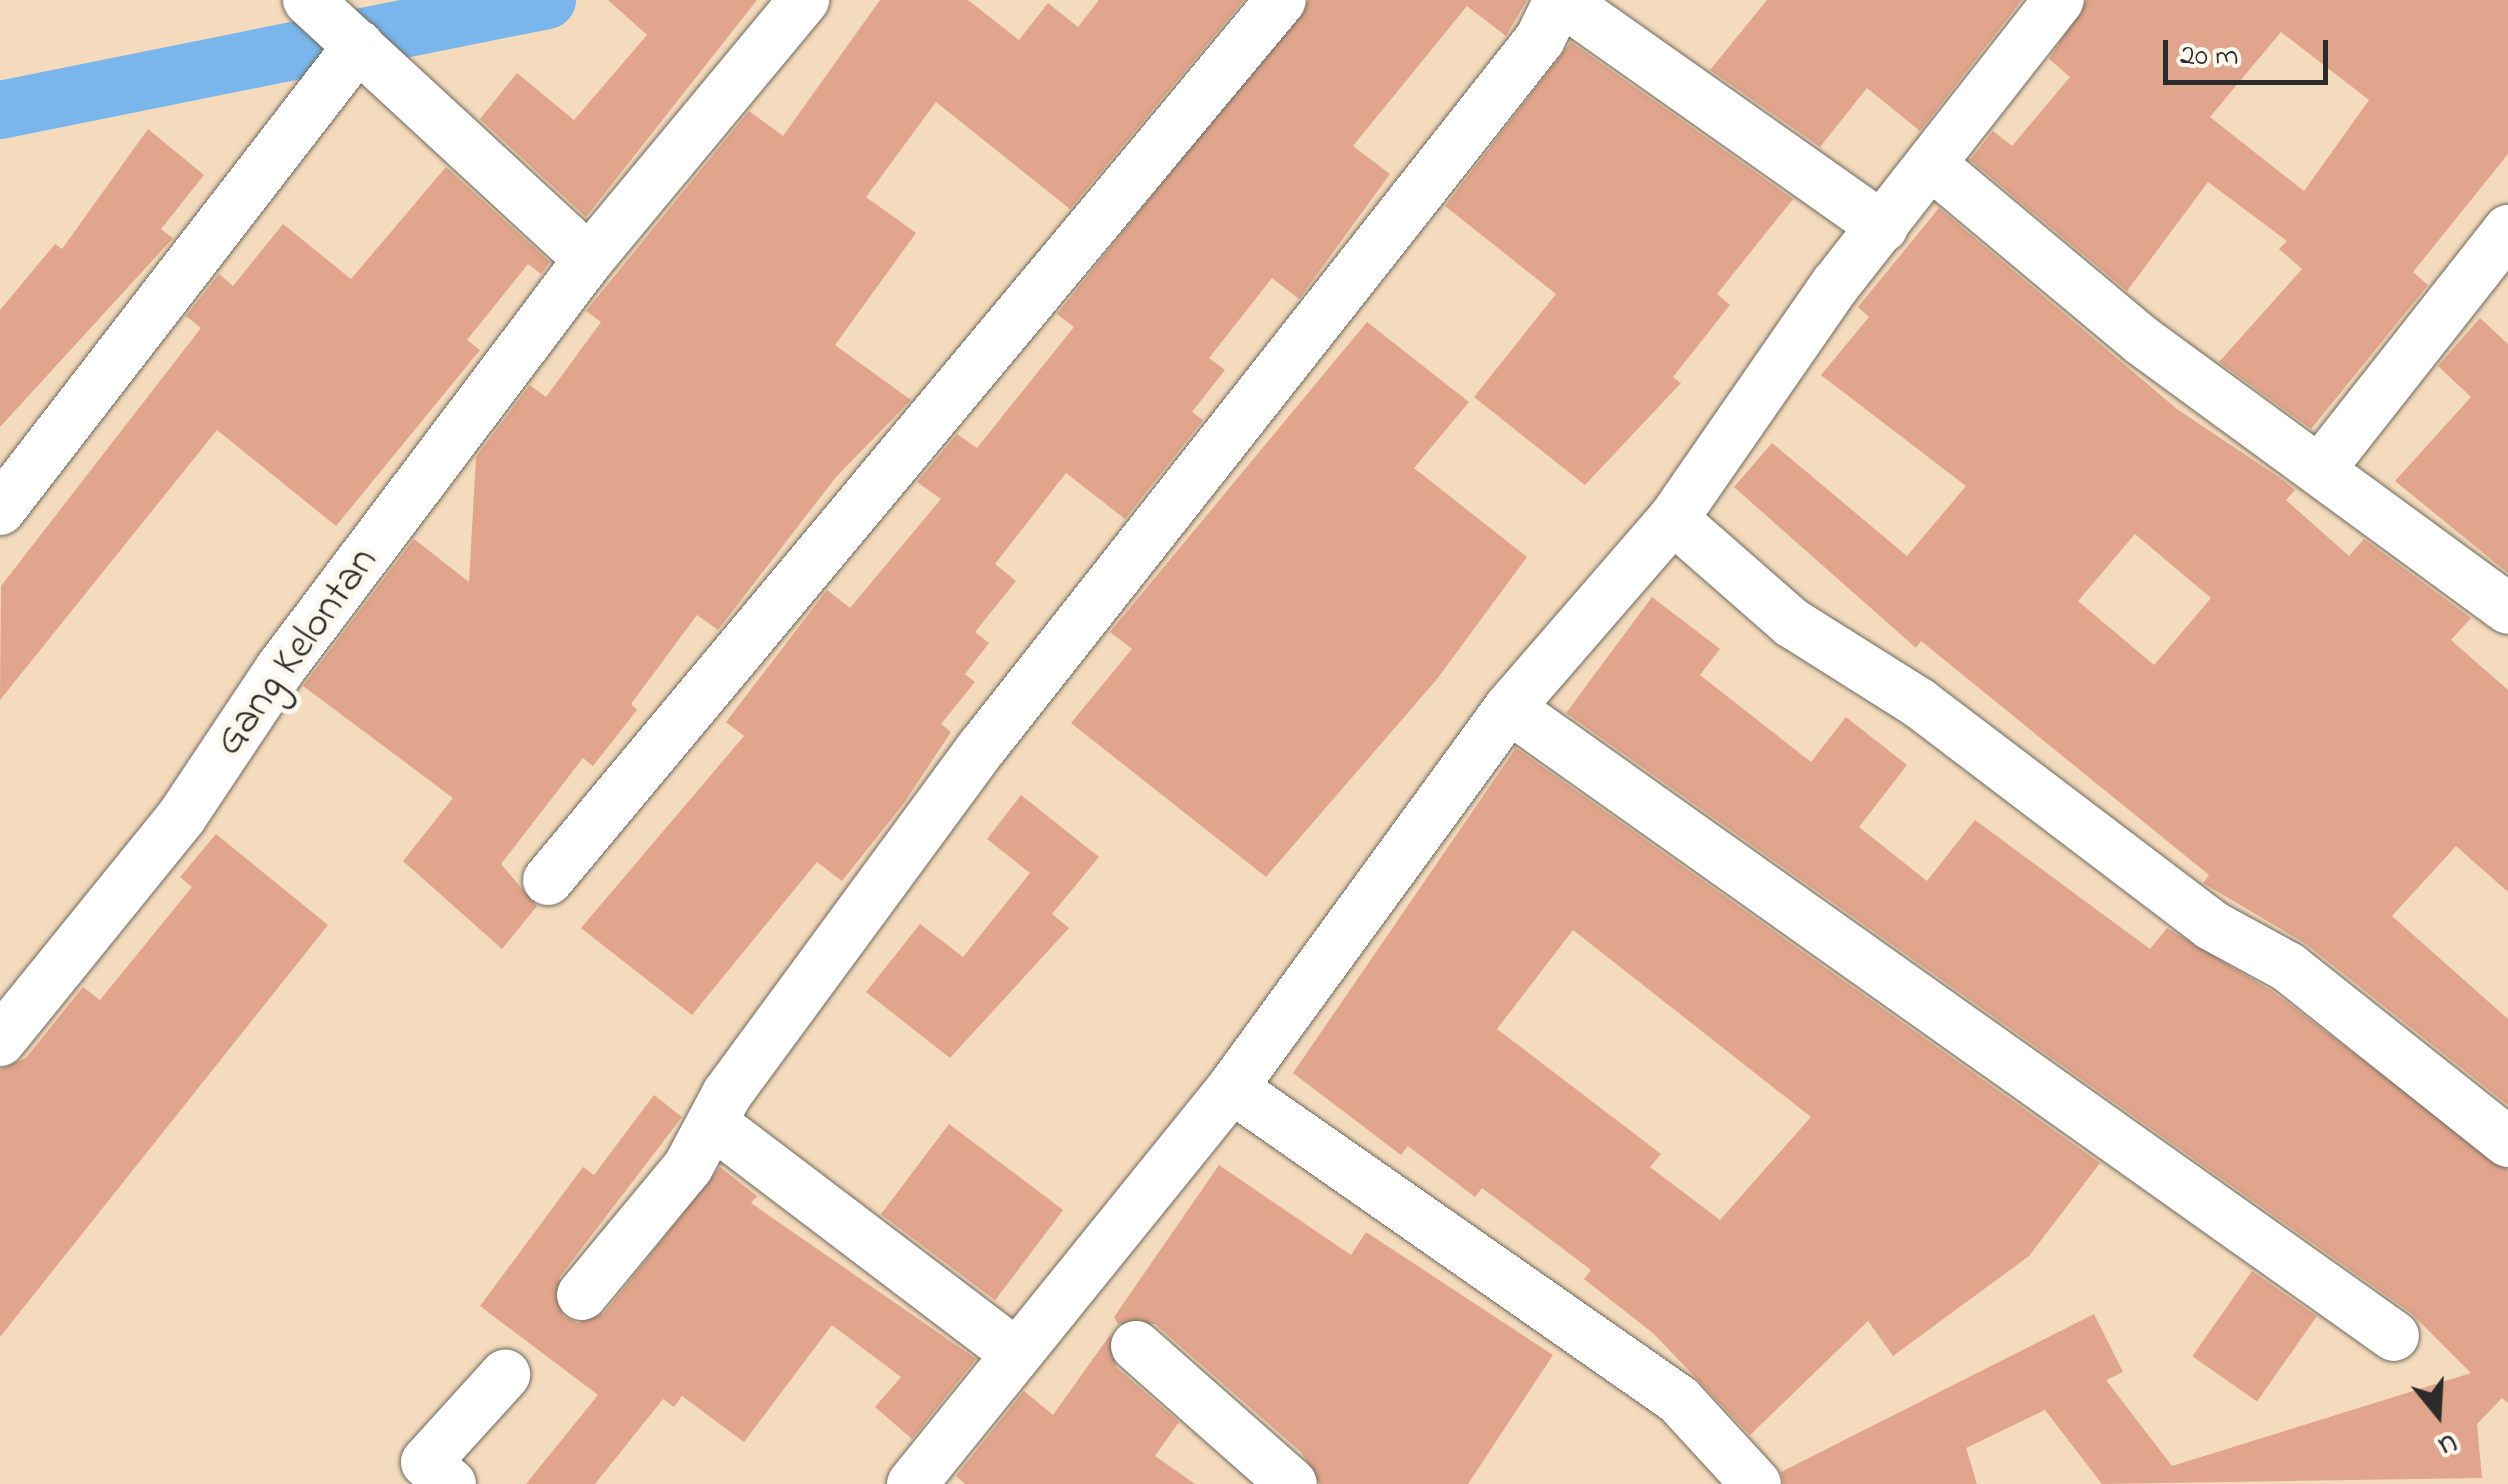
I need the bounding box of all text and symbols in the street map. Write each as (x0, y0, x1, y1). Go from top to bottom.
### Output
scale bar (2168, 20, 2333, 82)
text: 20 m (2180, 35, 2239, 79)
street label: Gang Kelontan (204, 538, 390, 766)
north arrow (2388, 1364, 2488, 1464)
text: U (2433, 1421, 2462, 1465)

